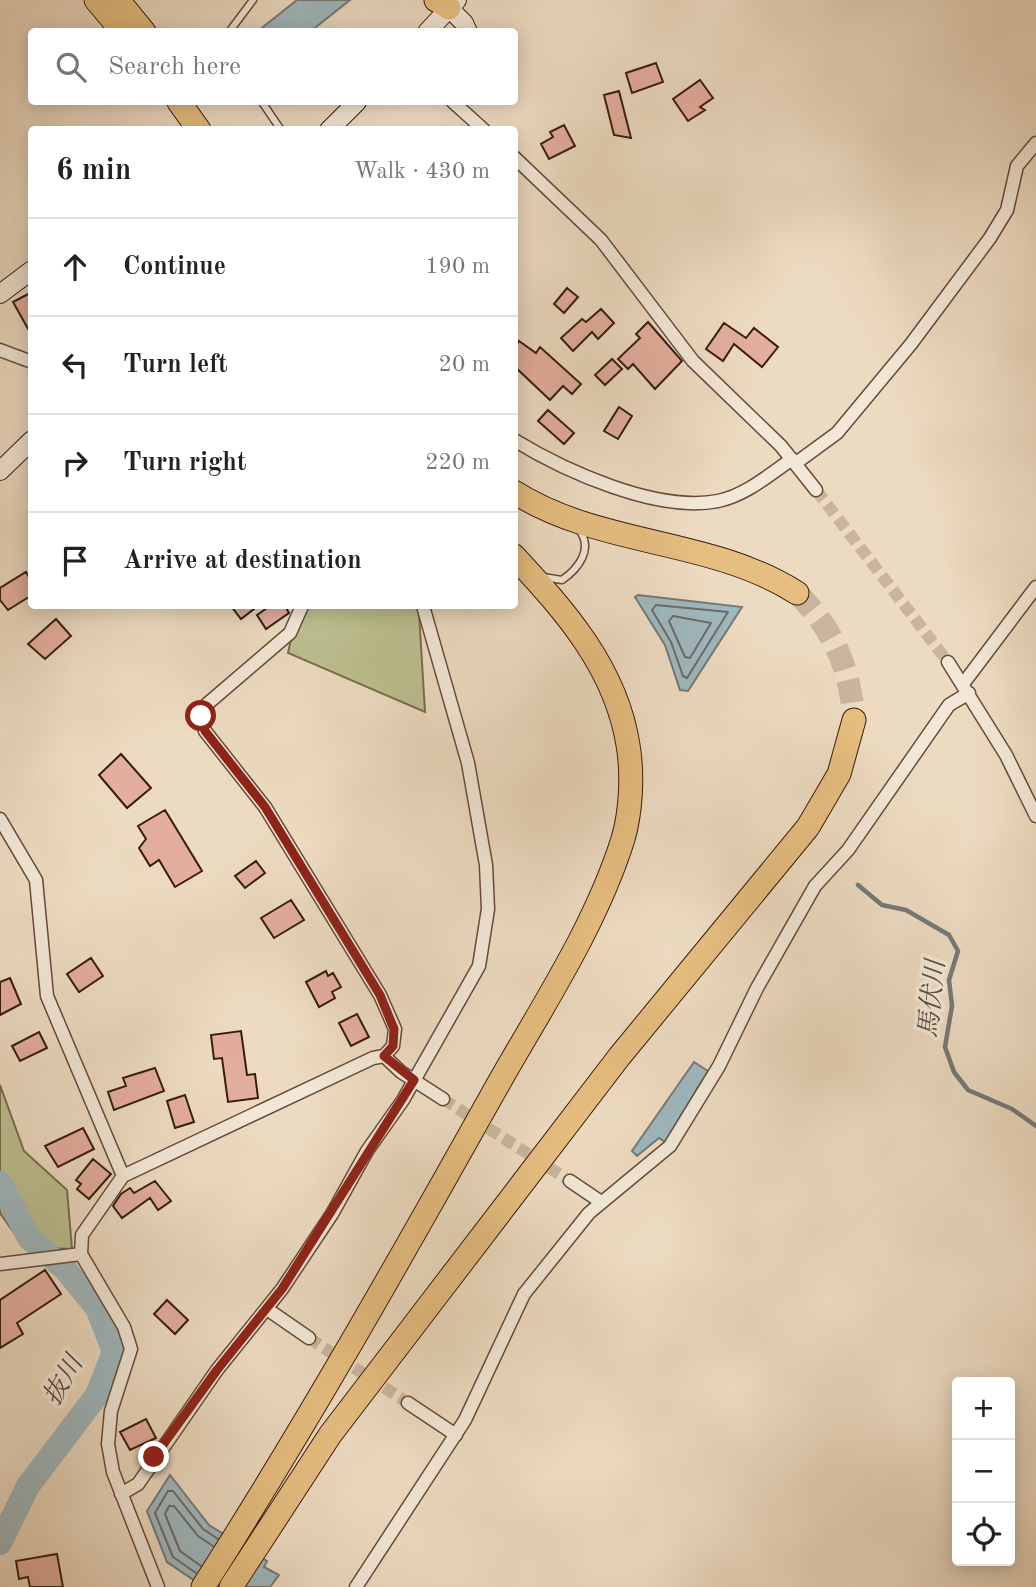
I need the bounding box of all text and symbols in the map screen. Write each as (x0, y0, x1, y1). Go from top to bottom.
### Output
search box (28, 28, 518, 105)
icon: search (52, 48, 90, 86)
text: Search here (108, 54, 241, 80)
text: 6 min (56, 156, 131, 186)
text: Walk · 430 m (354, 160, 490, 183)
icon: ahead (56, 248, 94, 286)
text: Continue (123, 254, 226, 280)
text: 190 m (425, 255, 490, 278)
icon: left (56, 346, 94, 384)
text: Turn left (123, 352, 228, 378)
text: 20 m (439, 353, 490, 376)
icon: right (56, 444, 94, 482)
text: Turn right (123, 450, 246, 476)
text: 220 m (425, 451, 490, 474)
icon: arrive (56, 542, 94, 580)
text: Arrive at destination (123, 548, 362, 574)
route start (185, 700, 216, 731)
water label: 馬伏川 (914, 956, 950, 1039)
water label: 抜川 (38, 1348, 90, 1410)
map controls (952, 1377, 1015, 1566)
button: + (952, 1377, 1015, 1440)
button: − (952, 1440, 1015, 1503)
route end (138, 1441, 169, 1472)
button: locate (952, 1503, 1015, 1566)

